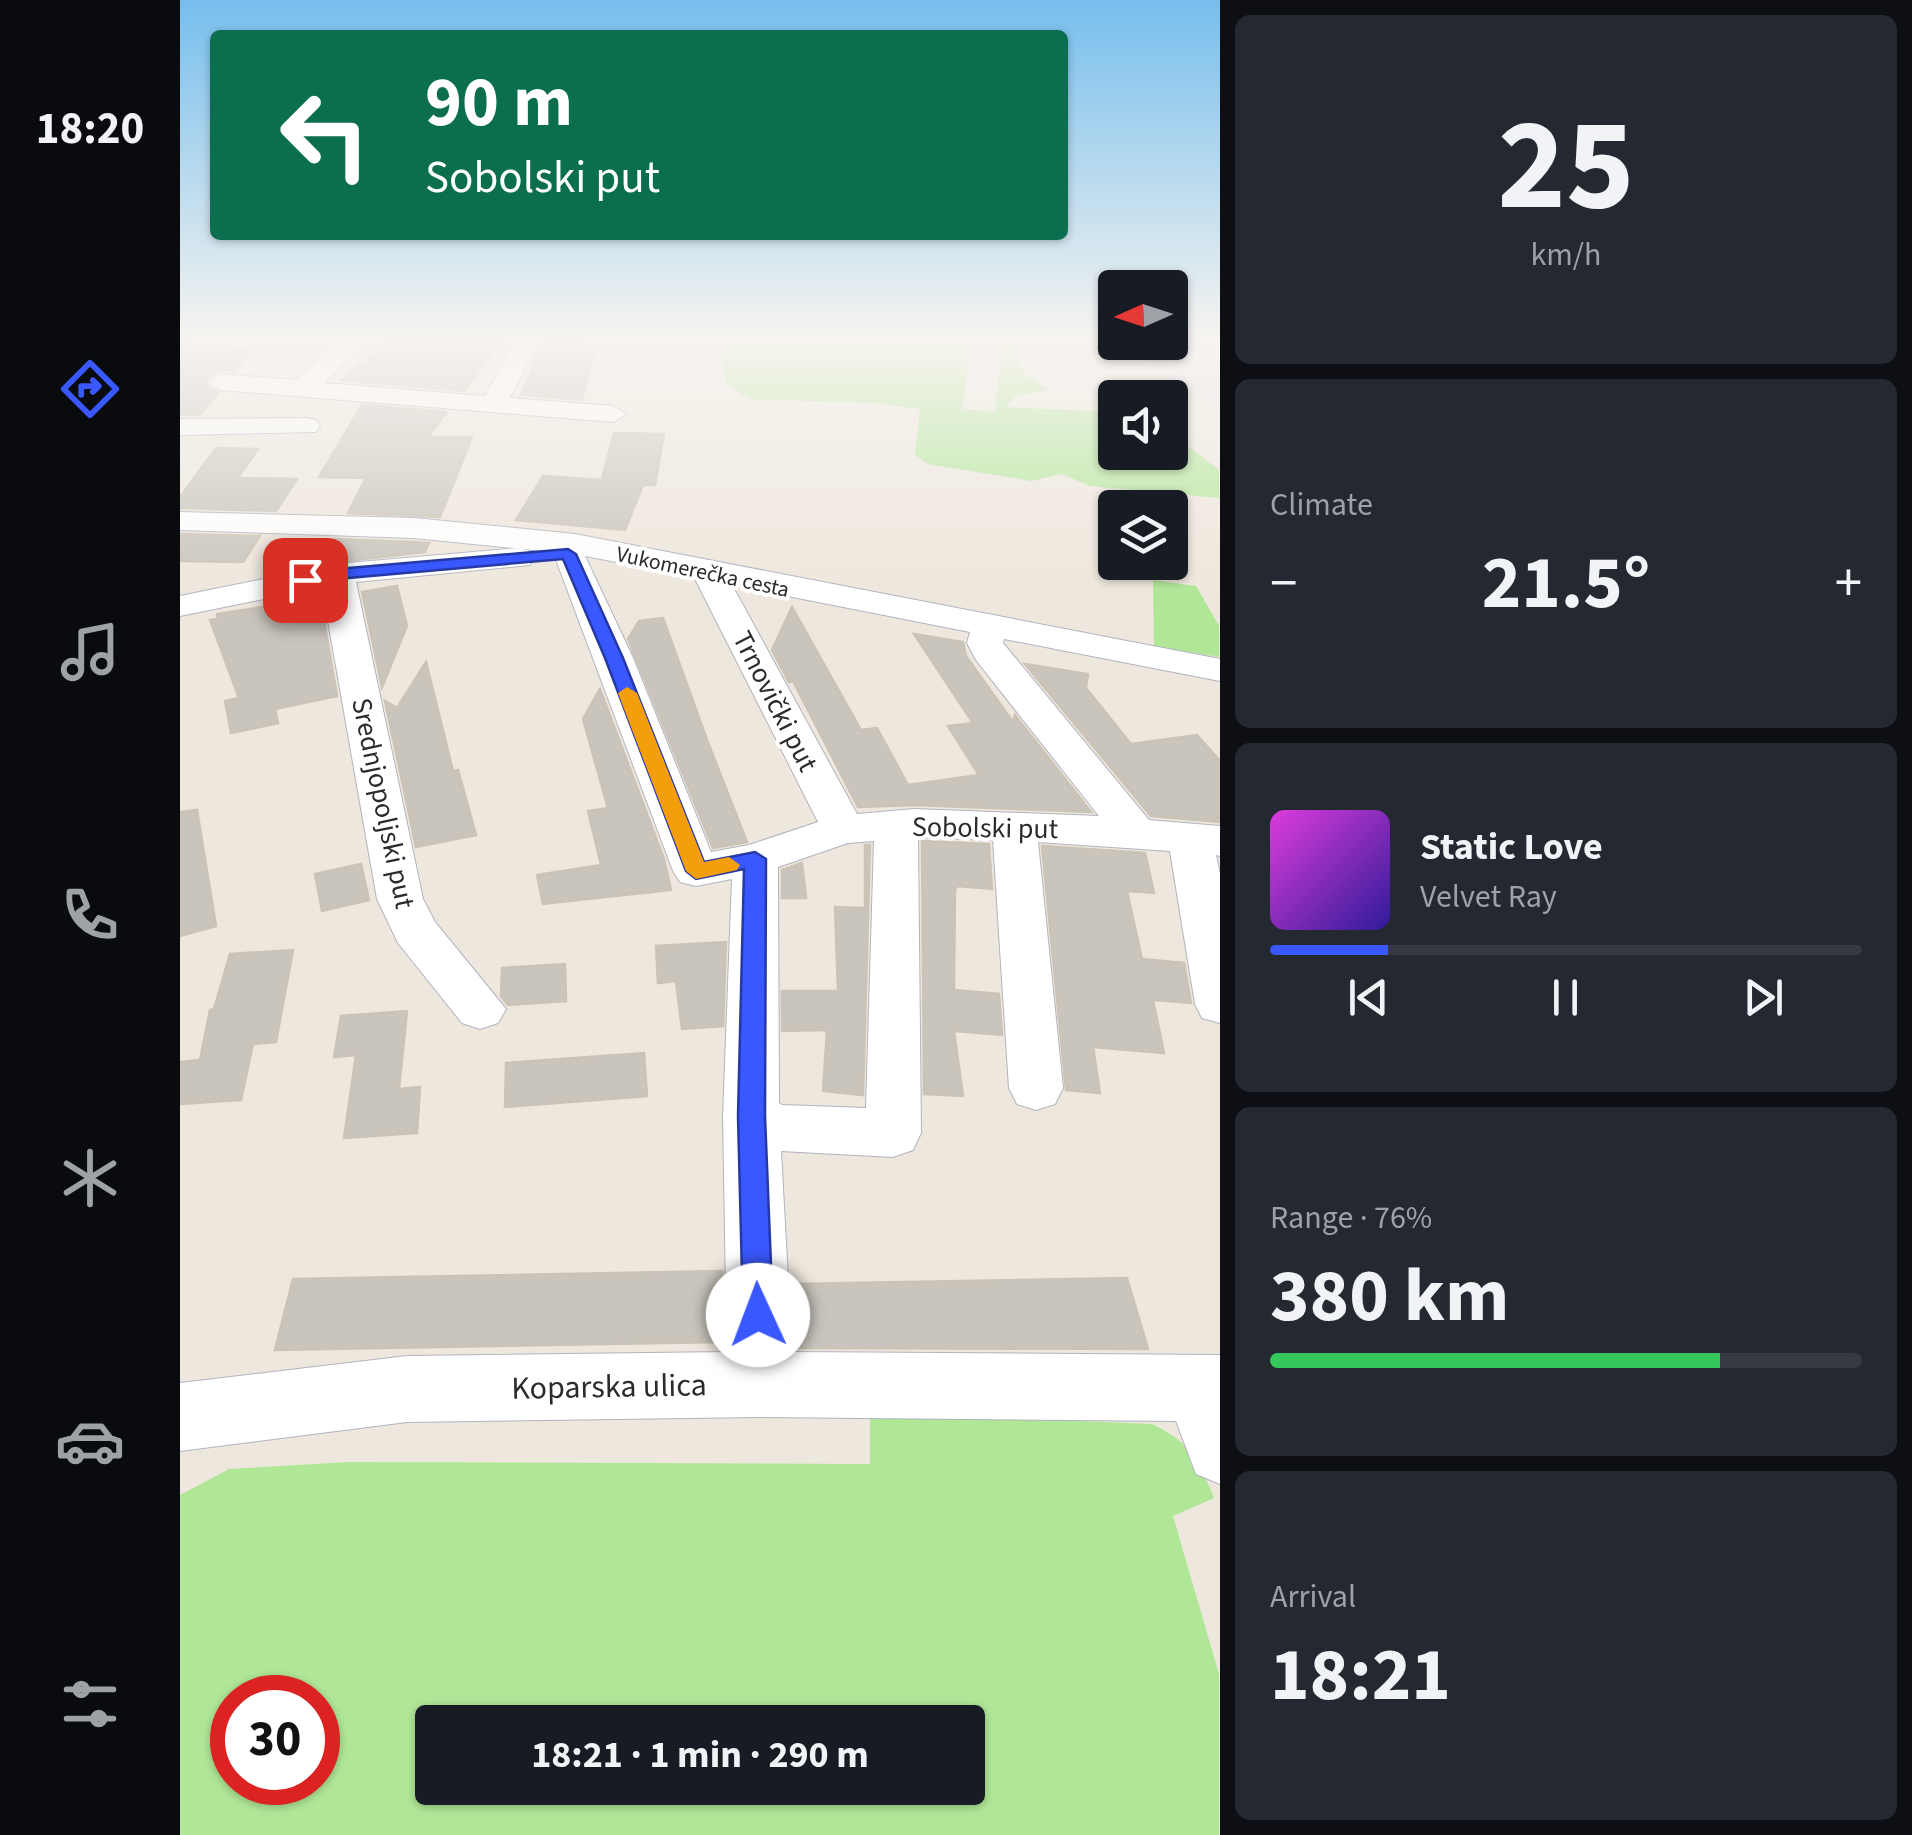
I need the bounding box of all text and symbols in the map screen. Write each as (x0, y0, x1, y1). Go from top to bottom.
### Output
text: 90 m (425, 53, 573, 153)
icon: left (260, 70, 390, 200)
text: 25 (1497, 74, 1635, 259)
text: 18:20 (36, 97, 144, 161)
text: Sobolski put (425, 146, 660, 210)
text: km/h (1531, 232, 1601, 278)
north arrow (1098, 270, 1188, 360)
map controls (1098, 270, 1188, 580)
icon: directions (55, 354, 125, 424)
button: sound (1098, 380, 1188, 470)
text: Climate (1270, 482, 1373, 528)
button: layers (1098, 490, 1188, 580)
text: 21.5° (1482, 530, 1650, 637)
pin (263, 538, 348, 623)
street label: Vukomerečka cesta (613, 538, 792, 606)
text: − (1270, 545, 1297, 623)
text: + (1835, 545, 1862, 623)
icon: arrive (278, 553, 333, 608)
icon: music (55, 617, 125, 687)
street label: Trnovički put (723, 624, 828, 779)
street label: Srednjopoljski put (341, 694, 425, 913)
street label: Sobolski put (912, 807, 1059, 849)
text: Static Love (1420, 820, 1603, 874)
text: Velvet Ray (1420, 874, 1557, 920)
icon: phone (55, 880, 125, 950)
icon: previous (1341, 970, 1396, 1025)
icon: pause (1538, 970, 1593, 1025)
icon: next (1736, 970, 1791, 1025)
icon: climate (55, 1143, 125, 1213)
text: Range · 76% (1270, 1195, 1432, 1241)
text: 380 km (1270, 1243, 1509, 1350)
position arrow (706, 1263, 810, 1367)
street label: Koparska ulica (511, 1362, 707, 1412)
icon: car (55, 1406, 125, 1476)
text: Arrival (1270, 1574, 1356, 1620)
text: 18:21 (1270, 1622, 1451, 1729)
icon: filters (55, 1669, 125, 1739)
speed limit sign: 30 (210, 1675, 340, 1805)
text: 18:21 · 1 min · 290 m (531, 1728, 869, 1782)

